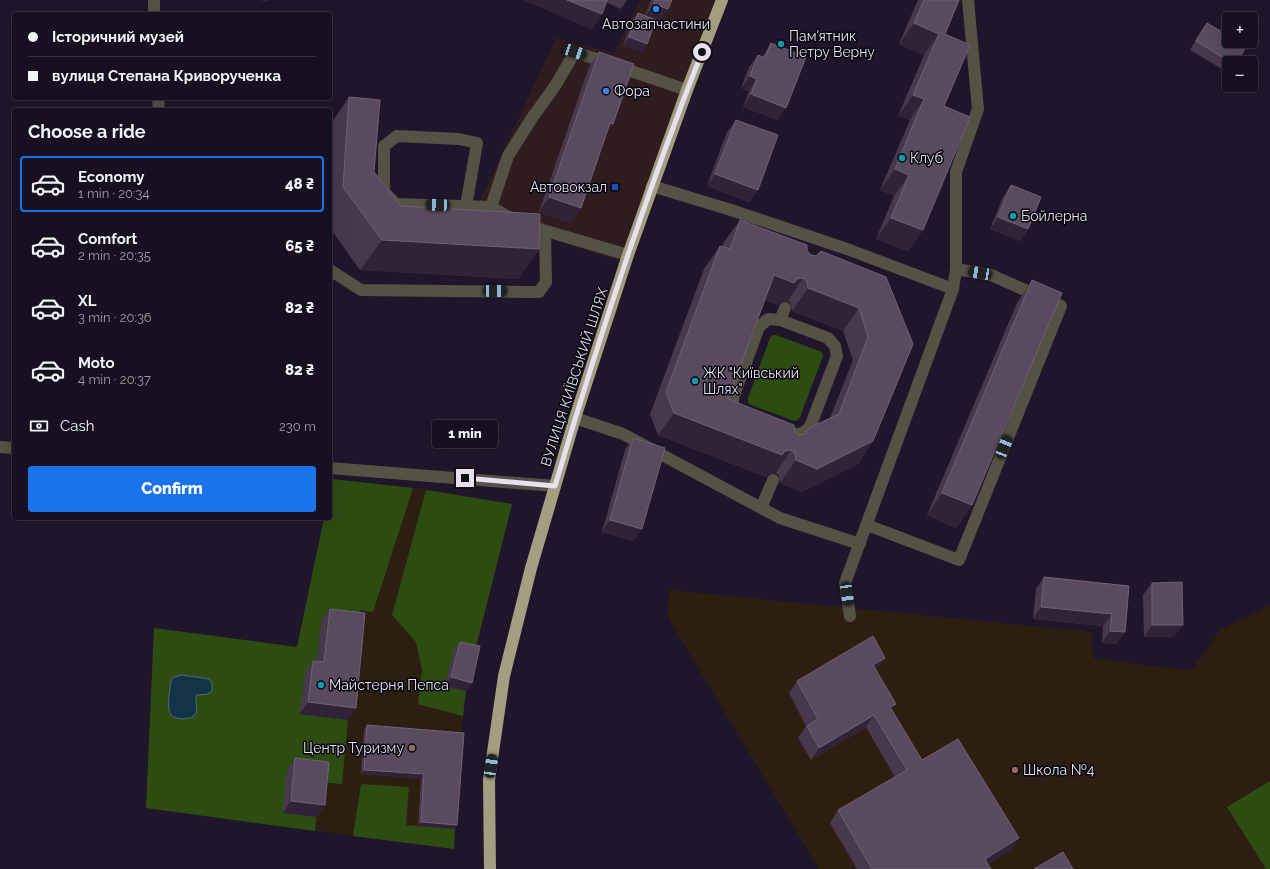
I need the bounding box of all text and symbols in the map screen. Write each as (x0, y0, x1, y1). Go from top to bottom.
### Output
marker: Автозапчастини (651, 4, 661, 14)
map controls (1222, 12, 1258, 92)
button: + (1222, 12, 1258, 48)
place label: Автозапчастини (602, 16, 710, 32)
text: Історичний музей (52, 28, 184, 46)
place label: Пам'ятник Петру Верну (789, 28, 875, 60)
marker: Пам'ятник Петру Верну (776, 39, 786, 49)
car (562, 42, 588, 62)
route start (693, 43, 711, 61)
button: − (1222, 56, 1258, 92)
text: вулиця Степана Криворученка (52, 67, 281, 85)
place label: Фора (614, 83, 650, 99)
marker: Фора (601, 86, 611, 96)
text: Choose a ride (28, 121, 146, 142)
place label: Клуб (910, 150, 943, 166)
marker: Клуб (897, 153, 907, 163)
icon: car (30, 166, 66, 202)
text: Economy (78, 168, 145, 186)
text: 48 ₴ (285, 175, 314, 193)
place label: Автовокзал (530, 179, 607, 195)
marker: Автовокзал (610, 182, 620, 192)
text: 1 min · 20:34 (78, 186, 150, 201)
car (426, 199, 450, 211)
place label: Бойлерна (1021, 208, 1087, 224)
marker: Бойлерна (1008, 211, 1018, 221)
icon: car (30, 228, 66, 264)
text: Comfort (78, 230, 137, 248)
text: 65 ₴ (285, 237, 314, 255)
text: 2 min · 20:35 (78, 248, 151, 263)
car (967, 265, 993, 281)
car (483, 285, 507, 297)
street label: ВУЛИЦЯ КИЇВСЬКИЙ ШЛЯХ (536, 285, 611, 468)
icon: car (30, 290, 66, 326)
text: XL (78, 292, 96, 310)
text: 82 ₴ (285, 299, 314, 317)
text: 3 min · 20:36 (78, 310, 152, 325)
icon: car (30, 352, 66, 388)
text: Moto (78, 354, 115, 372)
text: 82 ₴ (285, 361, 314, 379)
place label: ЖК "Київський Шлях" (703, 365, 799, 397)
text: 4 min · 20:37 (78, 372, 151, 387)
marker: ЖК "Київський Шлях" (690, 376, 700, 386)
icon: cash (28, 415, 50, 437)
text: Cash (60, 417, 94, 435)
text: 230 m (279, 419, 316, 434)
callout: 1 min (432, 420, 498, 448)
text: 1 min (448, 426, 482, 441)
car (994, 434, 1014, 460)
button: Confirm (28, 466, 316, 512)
route end (456, 469, 474, 487)
car (839, 581, 855, 607)
place label: Майстерня Пепса (329, 677, 449, 693)
marker: Майстерня Пепса (316, 680, 326, 690)
place label: Центр Туризму (303, 740, 404, 756)
marker: Центр Туризму (407, 743, 417, 753)
car (483, 753, 499, 779)
place label: Школа №4 (1023, 762, 1095, 778)
marker: Школа №4 (1010, 765, 1020, 775)

